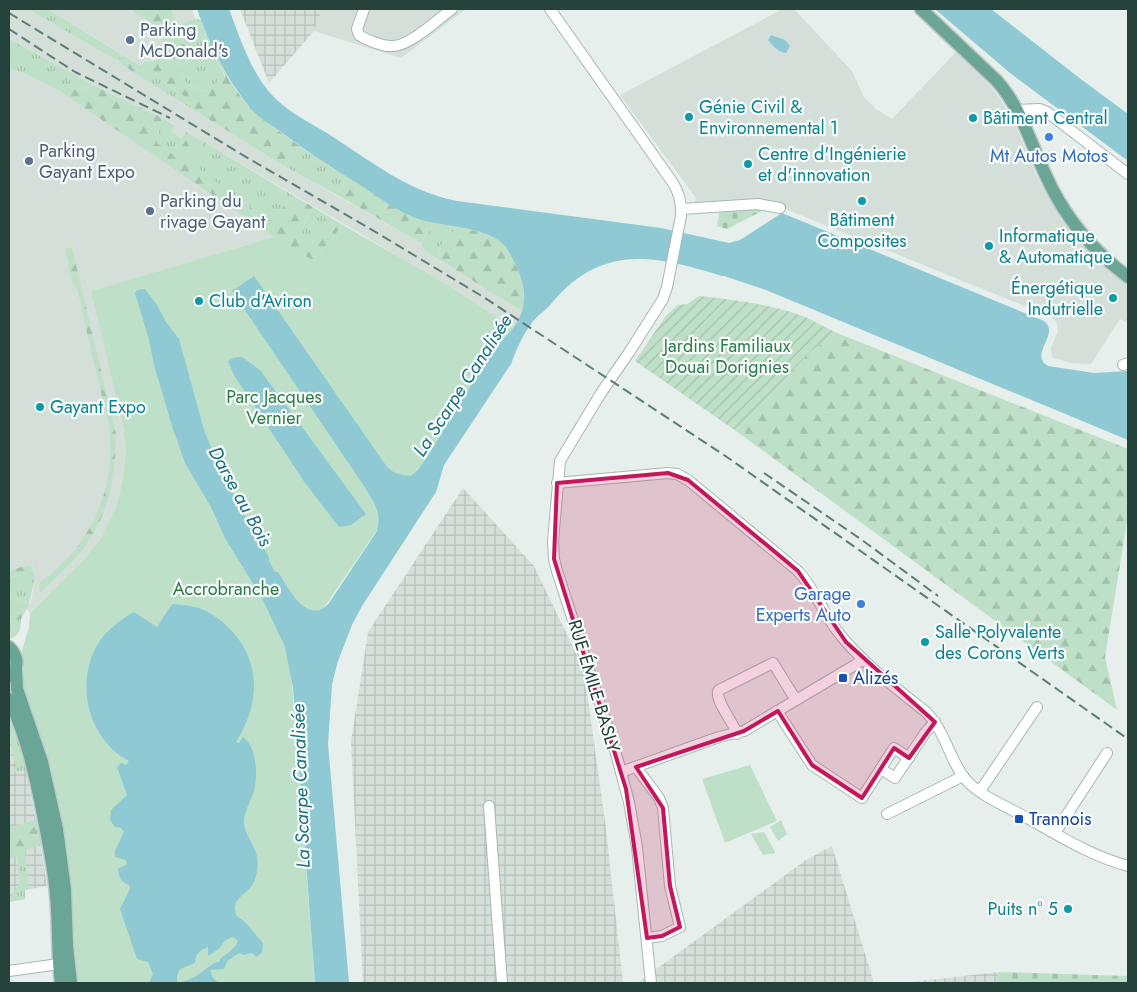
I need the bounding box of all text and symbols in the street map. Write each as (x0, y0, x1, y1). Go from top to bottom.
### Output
place label: Parking McDonald's (140, 17, 228, 64)
marker: Parking McDonald's (124, 34, 136, 46)
place label: Génie Civil & Environnemental 1 (699, 94, 838, 141)
place label: Bâtiment Central (983, 105, 1108, 131)
marker: Génie Civil & Environnemental 1 (683, 111, 695, 123)
marker: Bâtiment Central (967, 112, 979, 124)
marker: Mt Autos Motos (1043, 131, 1055, 143)
place label: Parking Gayant Expo (39, 138, 135, 185)
place label: Centre d'Ingénierie et d'innovation (758, 141, 906, 188)
place label: Mt Autos Motos (990, 143, 1108, 169)
marker: Parking Gayant Expo (23, 155, 35, 167)
marker: Centre d'Ingénierie et d'innovation (742, 158, 754, 170)
place label: Parking du rivage Gayant (160, 188, 266, 235)
marker: Bâtiment Composites (856, 195, 868, 207)
marker: Parking du rivage Gayant (144, 205, 156, 217)
place label: Bâtiment Composites (817, 207, 907, 254)
place label: Informatique & Automatique (999, 223, 1112, 270)
marker: Informatique & Automatique (983, 240, 995, 252)
place label: Énergétique Indutrielle (1011, 275, 1103, 322)
place label: Club d'Aviron (209, 288, 312, 314)
marker: Énergétique Indutrielle (1107, 292, 1119, 304)
marker: Club d'Aviron (193, 295, 205, 307)
water label: La Scarpe Canalisée (406, 308, 519, 462)
park label: Jardins Familiaux Douai Dorignies (662, 333, 791, 380)
park label: Parc Jacques Vernier (226, 384, 322, 431)
place label: Gayant Expo (50, 394, 146, 420)
marker: Gayant Expo (34, 401, 46, 413)
water label: Darse au Bois (202, 441, 279, 552)
park label: Accrobranche (173, 576, 279, 602)
place label: Garage Experts Auto (756, 581, 851, 628)
marker: Garage Experts Auto (855, 598, 867, 610)
street label: RUE ÉMILE BASLY (561, 616, 627, 756)
place label: Salle Polyvalente des Corons Verts (935, 619, 1065, 666)
marker: Salle Polyvalente des Corons Verts (919, 636, 931, 648)
place label: Alizés (853, 665, 898, 691)
marker: Alizés (837, 672, 849, 684)
water label: La Scarpe Canalisée (284, 703, 317, 869)
place label: Trannois (1029, 806, 1091, 832)
marker: Trannois (1013, 813, 1025, 825)
place label: Puits n° 5 (987, 896, 1058, 922)
marker: Puits n° 5 (1062, 903, 1074, 915)

